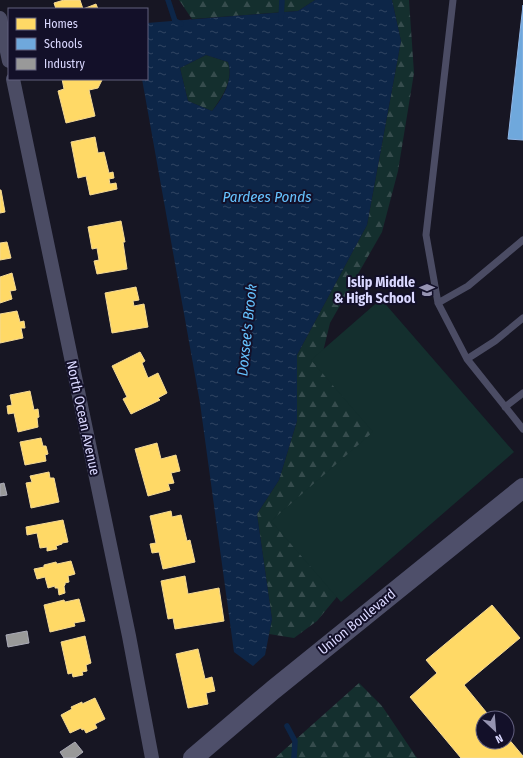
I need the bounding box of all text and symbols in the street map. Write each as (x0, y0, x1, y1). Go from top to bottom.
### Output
legend (8, 8, 148, 80)
text: Homes (44, 17, 78, 31)
text: Schools (44, 37, 82, 51)
text: Industry (44, 57, 85, 71)
water label: Pardees Ponds (223, 188, 312, 206)
place label: Islip Middle & High School (334, 274, 415, 307)
school or university icon: Islip Middle & High School (418, 281, 436, 299)
water label: Doxsee's Brook (233, 283, 261, 377)
street label: North Ocean Avenue (63, 359, 103, 477)
street label: Union Boulevard (315, 586, 399, 658)
north arrow (475, 710, 515, 750)
text: N (493, 731, 505, 746)

